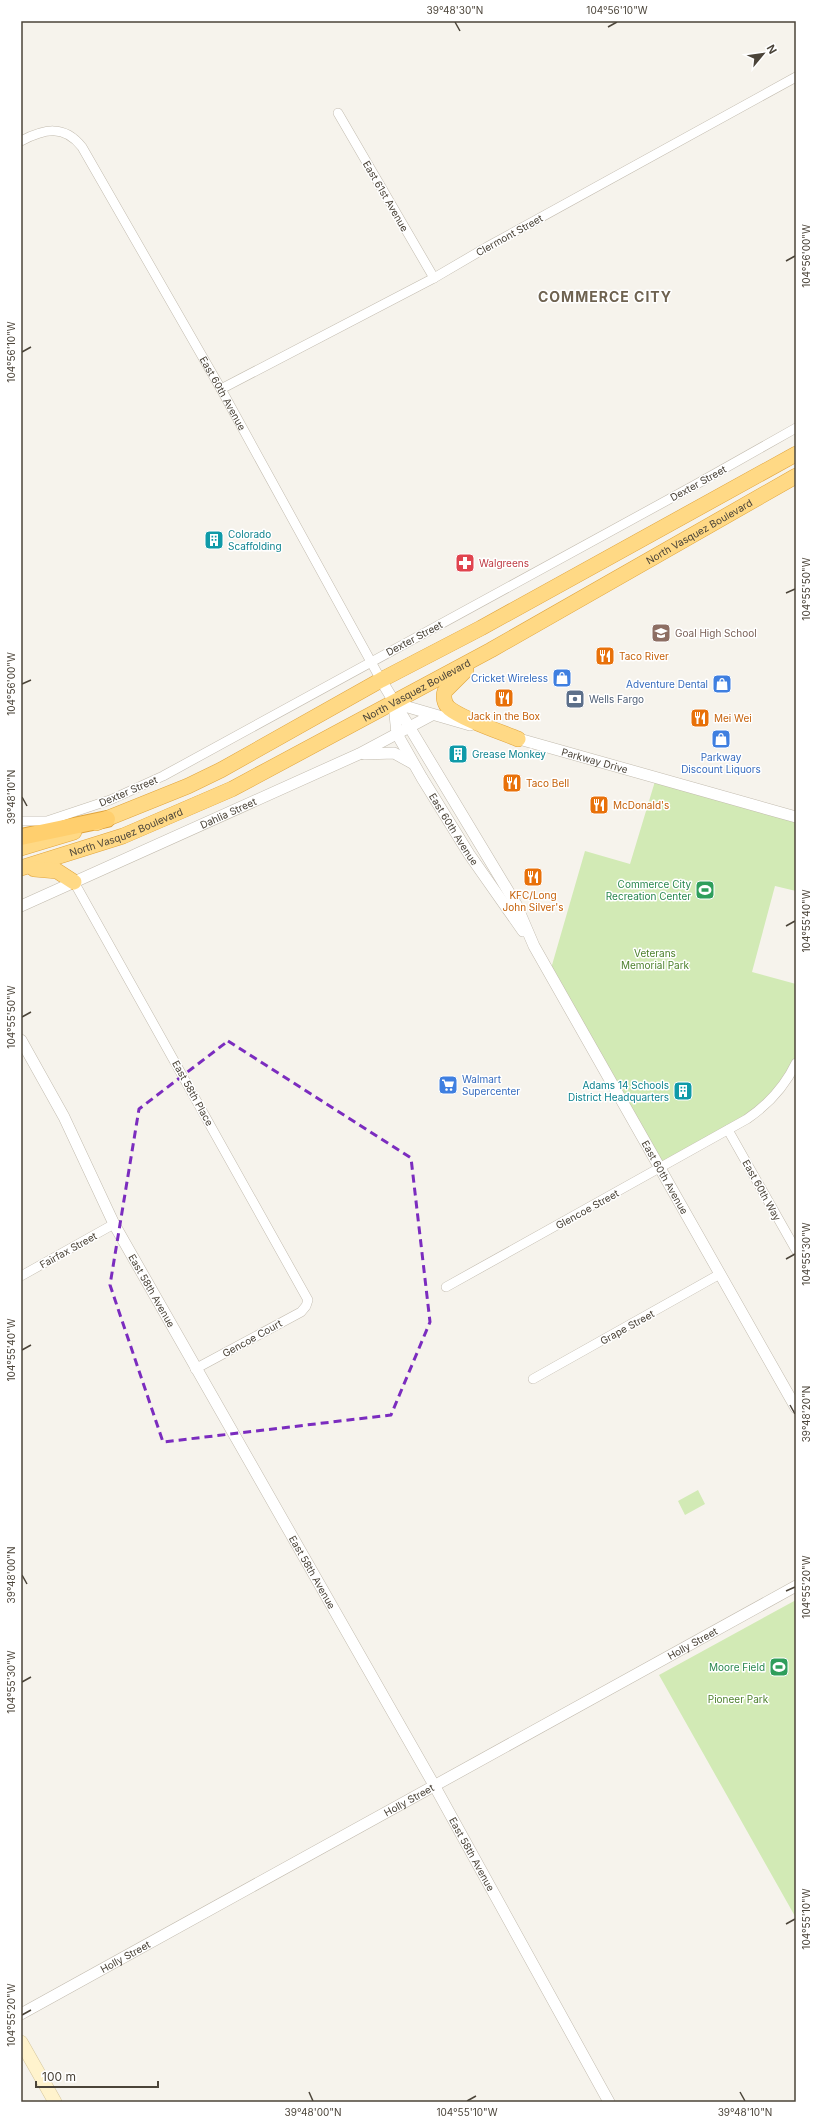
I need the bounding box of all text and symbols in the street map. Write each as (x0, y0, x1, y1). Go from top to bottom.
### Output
text: 39°48'30"N (427, 4, 483, 16)
text: 104°56'10"W (586, 4, 648, 16)
north arrow (743, 34, 783, 74)
text: N (764, 42, 780, 56)
street label: East 61st Avenue (361, 158, 411, 234)
street label: Clermont Street (474, 211, 545, 258)
text: 104°56'00"W (800, 224, 812, 288)
district label: COMMERCE CITY (538, 288, 672, 305)
text: 104°56'10"W (5, 321, 17, 383)
street label: East 60th Avenue (197, 354, 249, 432)
street label: Dexter Street (668, 462, 729, 503)
street label: North Vasquez Boulevard (644, 496, 754, 566)
place label: Colorado Scaffolding (228, 528, 282, 552)
building icon: Colorado Scaffolding (203, 529, 225, 551)
pharmacy icon: Walgreens (454, 552, 476, 574)
place label: Walgreens (479, 557, 529, 569)
text: 104°55'50"W (800, 557, 812, 621)
street label: Dexter Street (384, 618, 445, 658)
school or university icon: Goal High School (650, 622, 672, 644)
place label: Goal High School (675, 627, 757, 639)
restaurant icon: Taco River (594, 645, 616, 667)
place label: Taco River (619, 650, 669, 662)
text: 104°56'00"W (5, 652, 17, 716)
street label: North Vasquez Boulevard (361, 656, 472, 724)
shop icon: Cricket Wireless (551, 667, 573, 689)
place label: Cricket Wireless (471, 672, 548, 684)
shop icon: Adventure Dental (711, 673, 733, 695)
place label: Adventure Dental (626, 678, 708, 690)
restaurant icon: Jack in the Box (493, 687, 515, 709)
bank icon: Wells Fargo (564, 688, 586, 710)
place label: Wells Fargo (589, 693, 644, 705)
restaurant icon: Mei Wei (689, 707, 711, 729)
place label: Jack in the Box (468, 710, 541, 722)
place label: Mei Wei (714, 712, 752, 724)
shop icon: Parkway Discount Liquors (710, 728, 732, 750)
building icon: Grease Monkey (447, 743, 469, 765)
street label: Parkway Drive (560, 745, 629, 775)
place label: Grease Monkey (472, 748, 546, 760)
place label: Parkway Discount Liquors (681, 751, 761, 775)
text: 39°48'10"N (5, 770, 17, 824)
restaurant icon: Taco Bell (501, 772, 523, 794)
street label: Dexter Street (97, 773, 160, 809)
place label: Taco Bell (526, 777, 569, 789)
street label: East 60th Avenue (427, 791, 481, 868)
restaurant icon: McDonald's (588, 794, 610, 816)
street label: Dahlia Street (198, 795, 259, 831)
place label: McDonald's (613, 799, 669, 811)
street label: North Vasquez Boulevard (68, 805, 184, 859)
restaurant icon: KFC/Long John Silver's (522, 866, 544, 888)
place label: Commerce City Recreation Center (606, 878, 691, 902)
sports icon: Commerce City Recreation Center (694, 879, 716, 901)
place label: KFC/Long John Silver's (503, 889, 563, 913)
text: 104°55'40"W (800, 889, 812, 953)
park label: Veterans Memorial Park (621, 947, 690, 971)
text: 104°55'50"W (5, 985, 17, 1049)
street label: East 58th Place (170, 1058, 216, 1128)
place label: Walmart Supercenter (462, 1073, 520, 1097)
supermarket icon: Walmart Supercenter (437, 1074, 459, 1096)
place label: Adams 14 Schools District Headquarters (568, 1079, 669, 1103)
building icon: Adams 14 Schools District Headquarters (672, 1080, 694, 1102)
street label: East 60th Avenue (639, 1138, 691, 1216)
street label: East 60th Way (740, 1157, 784, 1223)
street label: Glencoe Street (553, 1186, 621, 1231)
text: 104°55'30"W (800, 1222, 812, 1286)
street label: Fairfax Street (37, 1229, 99, 1271)
street label: East 58th Avenue (126, 1252, 178, 1330)
street label: Grape Street (598, 1307, 657, 1347)
street label: Gencoe Court (220, 1316, 284, 1359)
text: 104°55'40"W (5, 1318, 17, 1382)
text: 39°48'20"N (800, 1386, 812, 1442)
street label: East 58th Avenue (287, 1533, 338, 1611)
text: 39°48'00"N (5, 1547, 17, 1603)
text: 104°55'20"W (800, 1555, 812, 1619)
street label: Holly Street (665, 1624, 720, 1662)
text: 104°55'30"W (5, 1650, 17, 1714)
sports icon: Moore Field (768, 1656, 790, 1678)
place label: Moore Field (709, 1661, 765, 1673)
park label: Pioneer Park (708, 1693, 769, 1705)
street label: Holly Street (382, 1781, 436, 1818)
street label: East 58th Avenue (447, 1815, 497, 1893)
text: 104°55'10"W (800, 1888, 812, 1950)
street label: Holly Street (98, 1938, 153, 1975)
text: 104°55'20"W (5, 1983, 17, 2047)
scale bar (36, 2063, 158, 2089)
text: 100 m (42, 2069, 76, 2084)
text: 39°48'00"N (285, 2106, 341, 2118)
text: 104°55'10"W (436, 2106, 498, 2118)
text: 39°48'10"N (718, 2106, 772, 2118)

